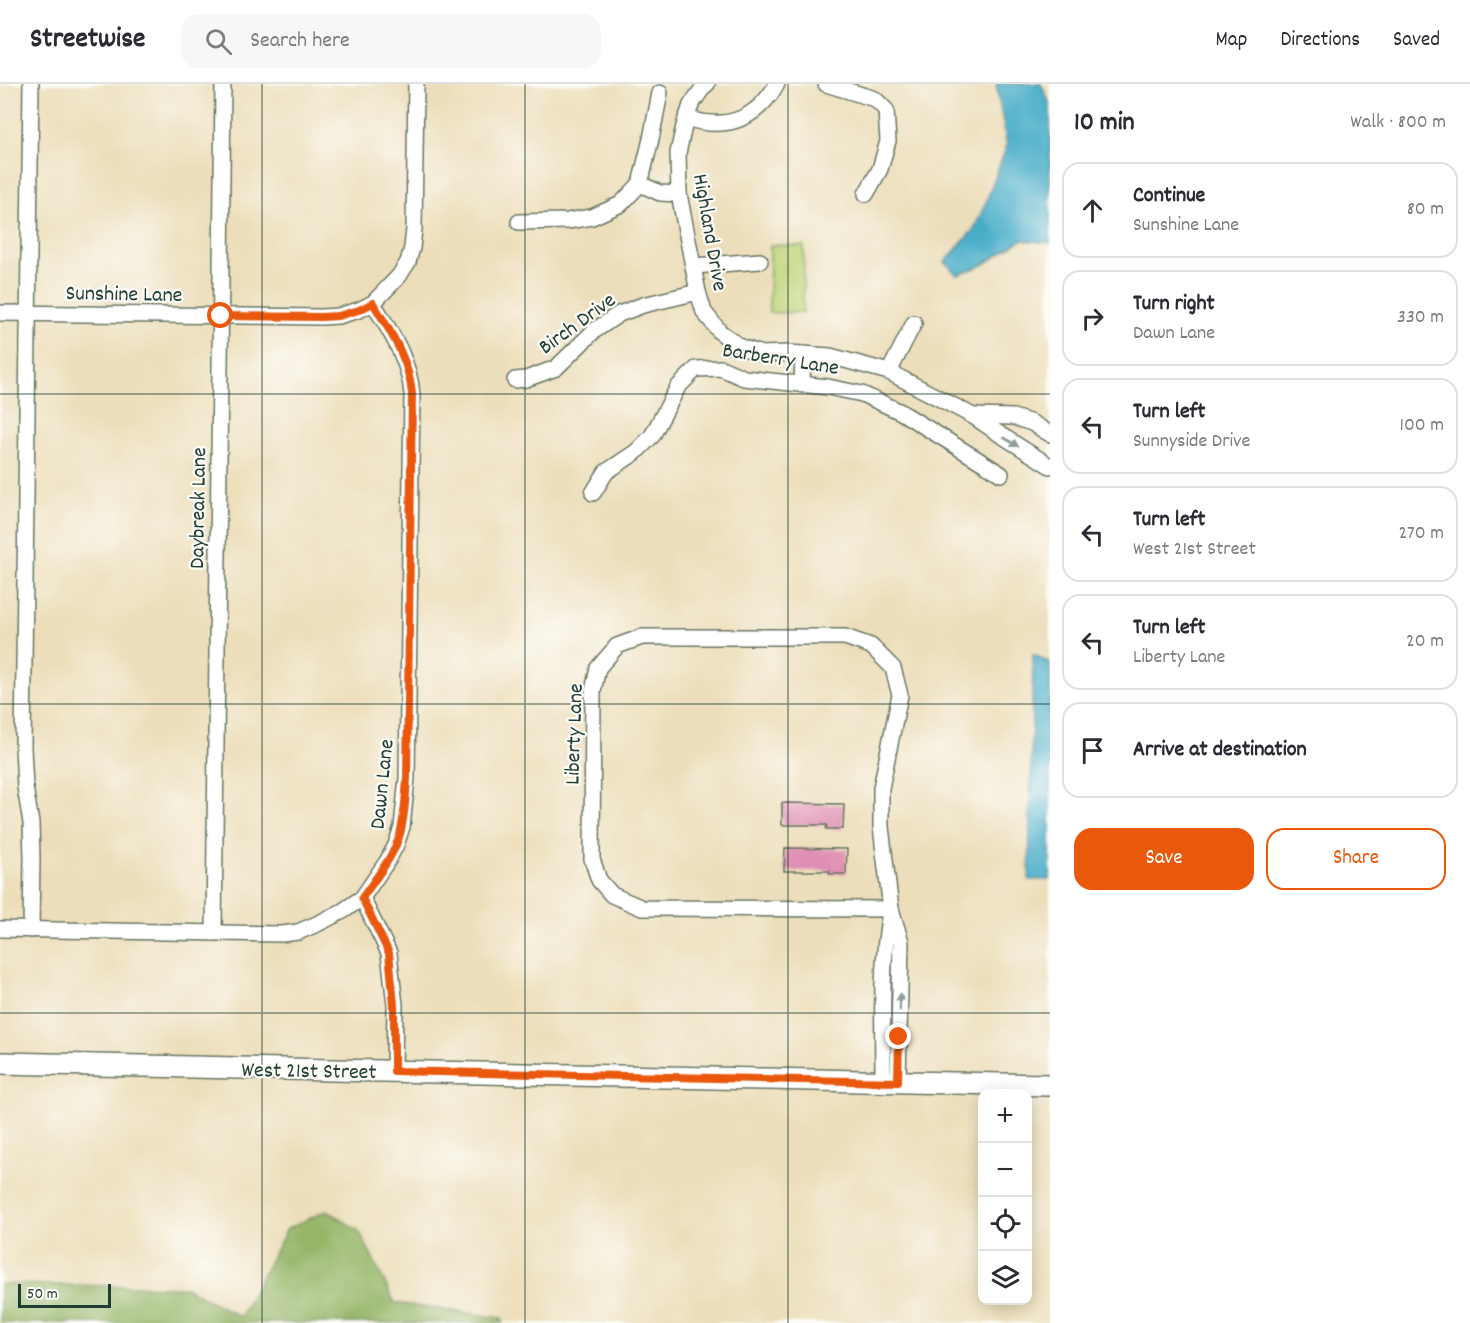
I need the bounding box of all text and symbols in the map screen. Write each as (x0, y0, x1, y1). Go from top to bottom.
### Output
search box (181, 14, 601, 68)
text: Streetwise (30, 21, 145, 61)
icon: search (202, 25, 235, 58)
text: Search here (250, 26, 350, 57)
text: Map (1216, 26, 1247, 56)
text: Directions (1280, 26, 1360, 56)
text: Saved (1393, 26, 1440, 56)
text: 10 min (1074, 105, 1134, 142)
text: Walk · 800 m (1350, 109, 1446, 137)
street label: Highland Drive (683, 172, 734, 294)
text: Continue (1133, 181, 1205, 212)
icon: ahead (1076, 194, 1109, 227)
text: 80 m (1407, 196, 1444, 224)
text: Sunshine Lane (1133, 212, 1239, 240)
street label: Sunshine Lane (65, 279, 183, 312)
street label: Birch Drive (533, 286, 623, 364)
text: Turn right (1133, 289, 1215, 320)
route start (207, 302, 233, 328)
icon: right (1076, 302, 1109, 335)
text: 330 m (1397, 304, 1444, 332)
text: Dawn Lane (1133, 320, 1215, 348)
street label: Barberry Lane (720, 336, 841, 385)
text: Turn left (1133, 397, 1205, 428)
icon: left (1076, 410, 1109, 443)
text: 100 m (1400, 412, 1444, 440)
text: Sunnyside Drive (1133, 428, 1250, 456)
one-way arrow (1003, 436, 1019, 447)
street label: Daybreak Lane (183, 447, 216, 569)
text: Turn left (1133, 505, 1205, 536)
icon: left (1076, 518, 1109, 551)
text: 270 m (1398, 520, 1444, 548)
text: West 21st Street (1133, 536, 1256, 564)
text: Turn left (1133, 613, 1205, 644)
icon: left (1076, 626, 1109, 659)
text: 20 m (1406, 628, 1444, 656)
text: Liberty Lane (1133, 644, 1225, 672)
street label: Liberty Lane (558, 683, 593, 785)
icon: arrive (1076, 734, 1109, 767)
text: Arrive at destination (1133, 735, 1307, 766)
street label: Dawn Lane (363, 738, 404, 831)
button: Save (1074, 828, 1254, 890)
button: Share (1266, 828, 1446, 890)
one-way arrow (895, 993, 904, 1012)
route end (885, 1023, 911, 1049)
street label: West 21st Street (241, 1056, 377, 1089)
map controls (978, 1089, 1032, 1305)
button: + (978, 1089, 1032, 1143)
button: − (978, 1143, 1032, 1197)
button: locate (978, 1197, 1032, 1251)
button: layers (978, 1251, 1032, 1305)
scale bar (18, 1281, 111, 1308)
text: 50 m (27, 1283, 58, 1306)

